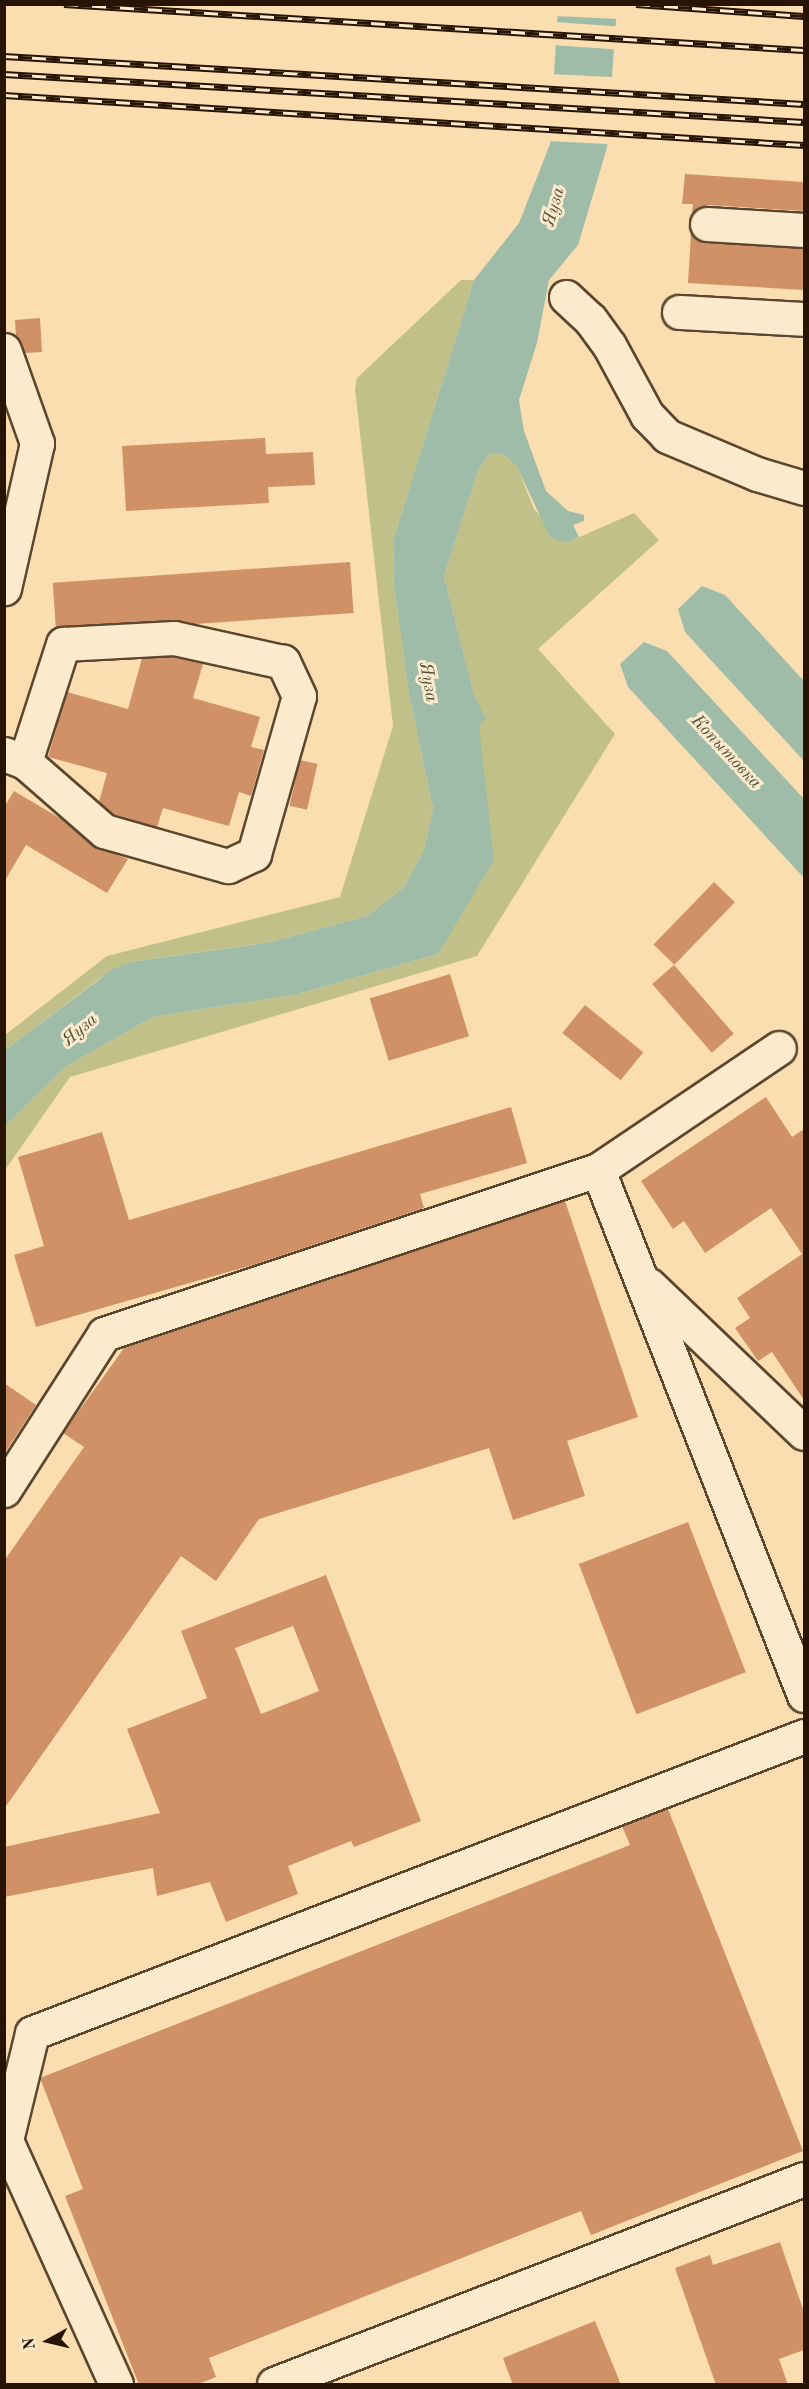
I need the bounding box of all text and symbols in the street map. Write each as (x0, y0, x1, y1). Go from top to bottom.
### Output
water label: Яуза (538, 185, 570, 229)
water label: Яуза (414, 661, 442, 703)
water label: Копытовка (686, 710, 766, 794)
water label: Яуза (58, 1009, 102, 1051)
north arrow (18, 2311, 78, 2371)
text: N (21, 2336, 39, 2351)

